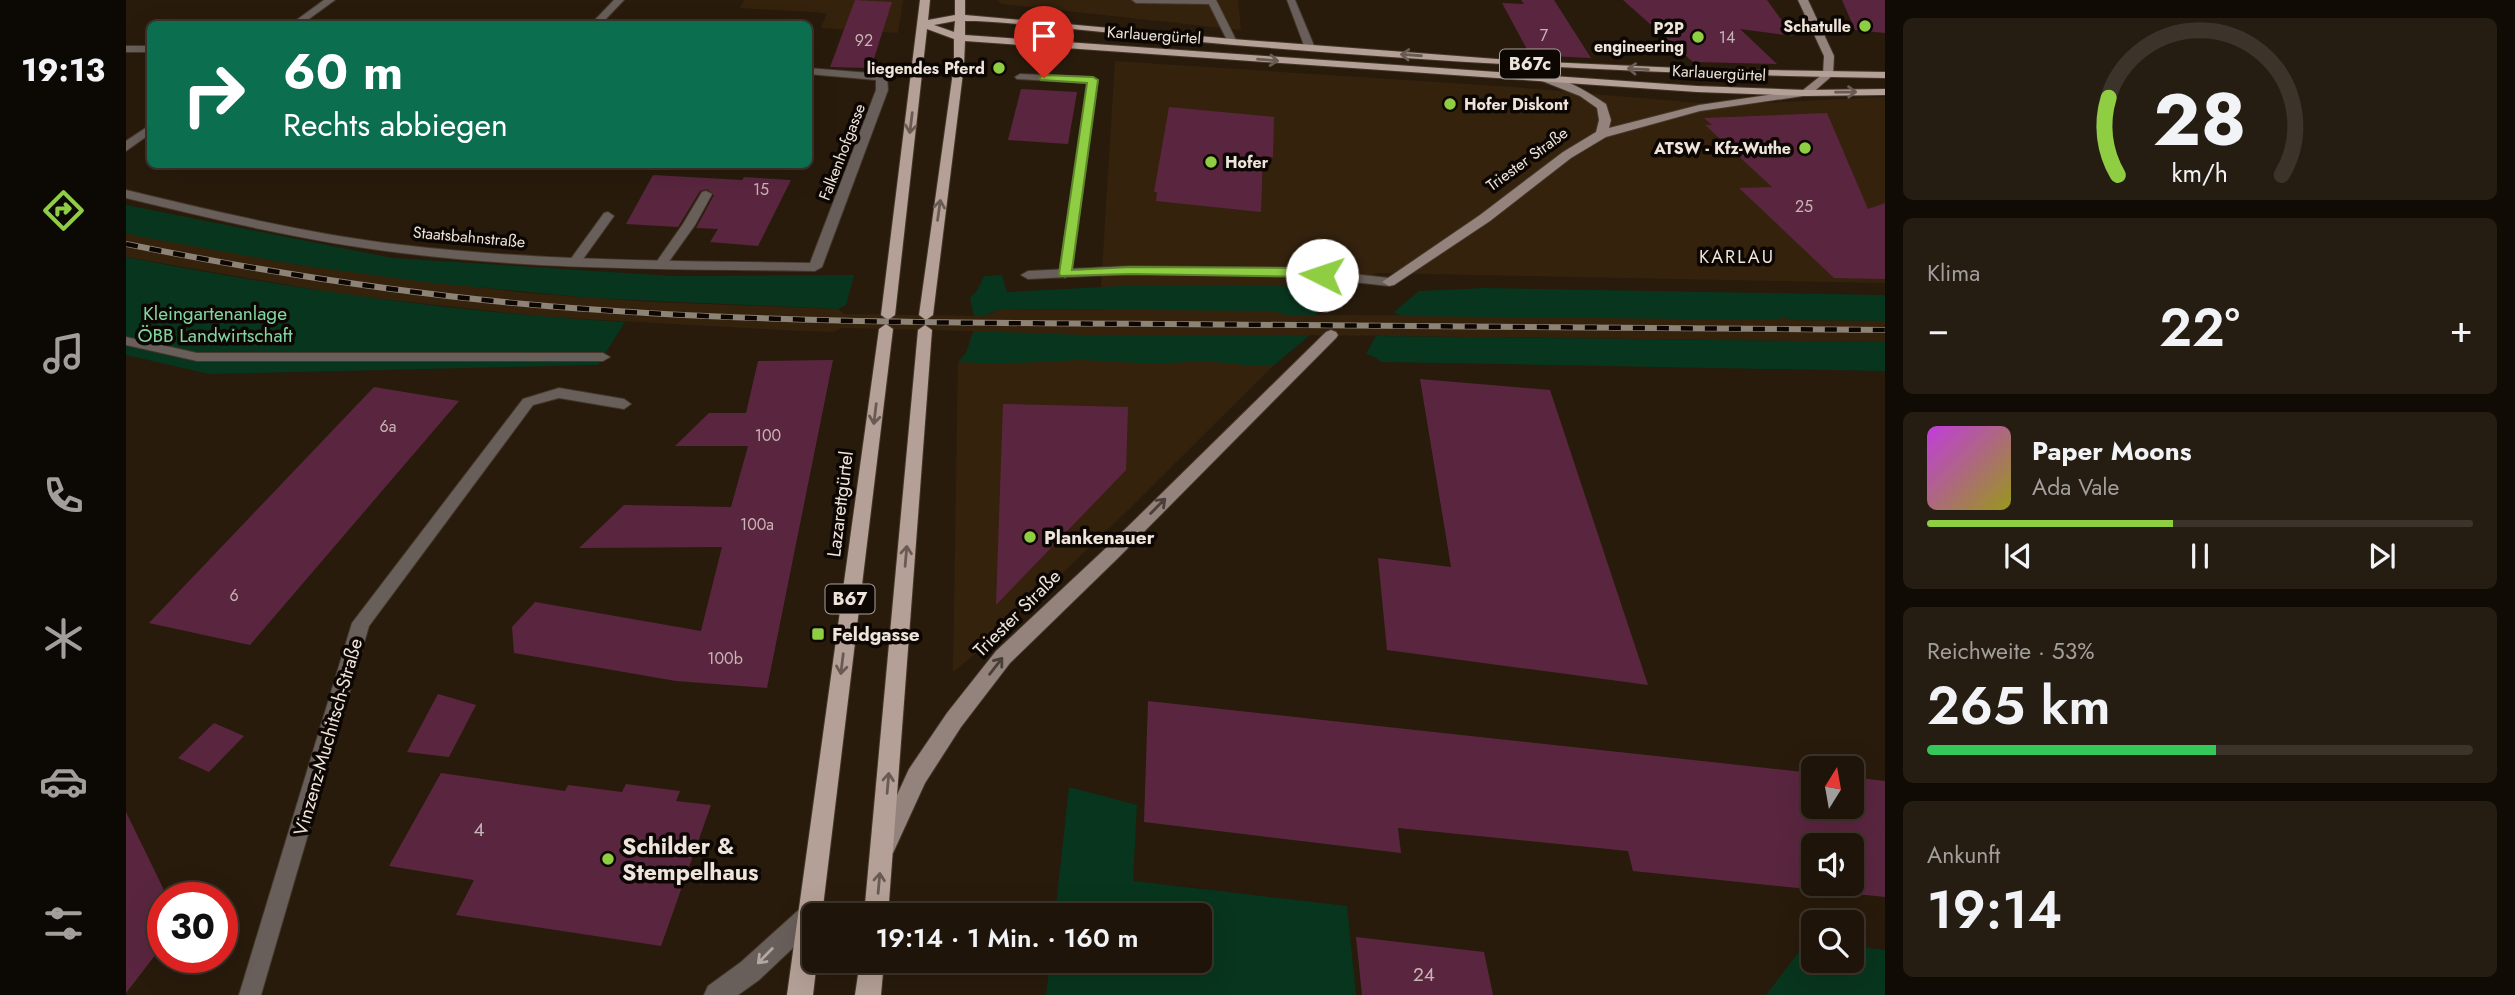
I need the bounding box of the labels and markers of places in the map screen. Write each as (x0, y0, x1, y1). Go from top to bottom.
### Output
pin (1014, 6, 1074, 78)
place label: Schatulle (1783, 15, 1851, 38)
place label: P2P engineering (1594, 17, 1684, 58)
marker: Schatulle (1857, 18, 1873, 34)
marker: P2P engineering (1690, 29, 1706, 45)
place label: liegendes Pferd (867, 57, 985, 80)
marker: liegendes Pferd (991, 60, 1007, 76)
place label: Hofer Diskont (1464, 93, 1569, 116)
marker: Hofer Diskont (1442, 96, 1458, 112)
place label: ATSW - Kfz-Wuthe (1653, 137, 1791, 160)
marker: ATSW - Kfz-Wuthe (1797, 140, 1813, 156)
place label: Hofer (1225, 151, 1269, 174)
marker: Hofer (1203, 154, 1219, 170)
place label: Plankenauer (1044, 524, 1155, 551)
marker: Plankenauer (1022, 529, 1038, 545)
place label: Feldgasse (832, 621, 920, 648)
marker: Feldgasse (810, 626, 826, 642)
place label: Schilder & Stempelhaus (622, 829, 759, 889)
marker: Schilder & Stempelhaus (600, 851, 616, 867)

